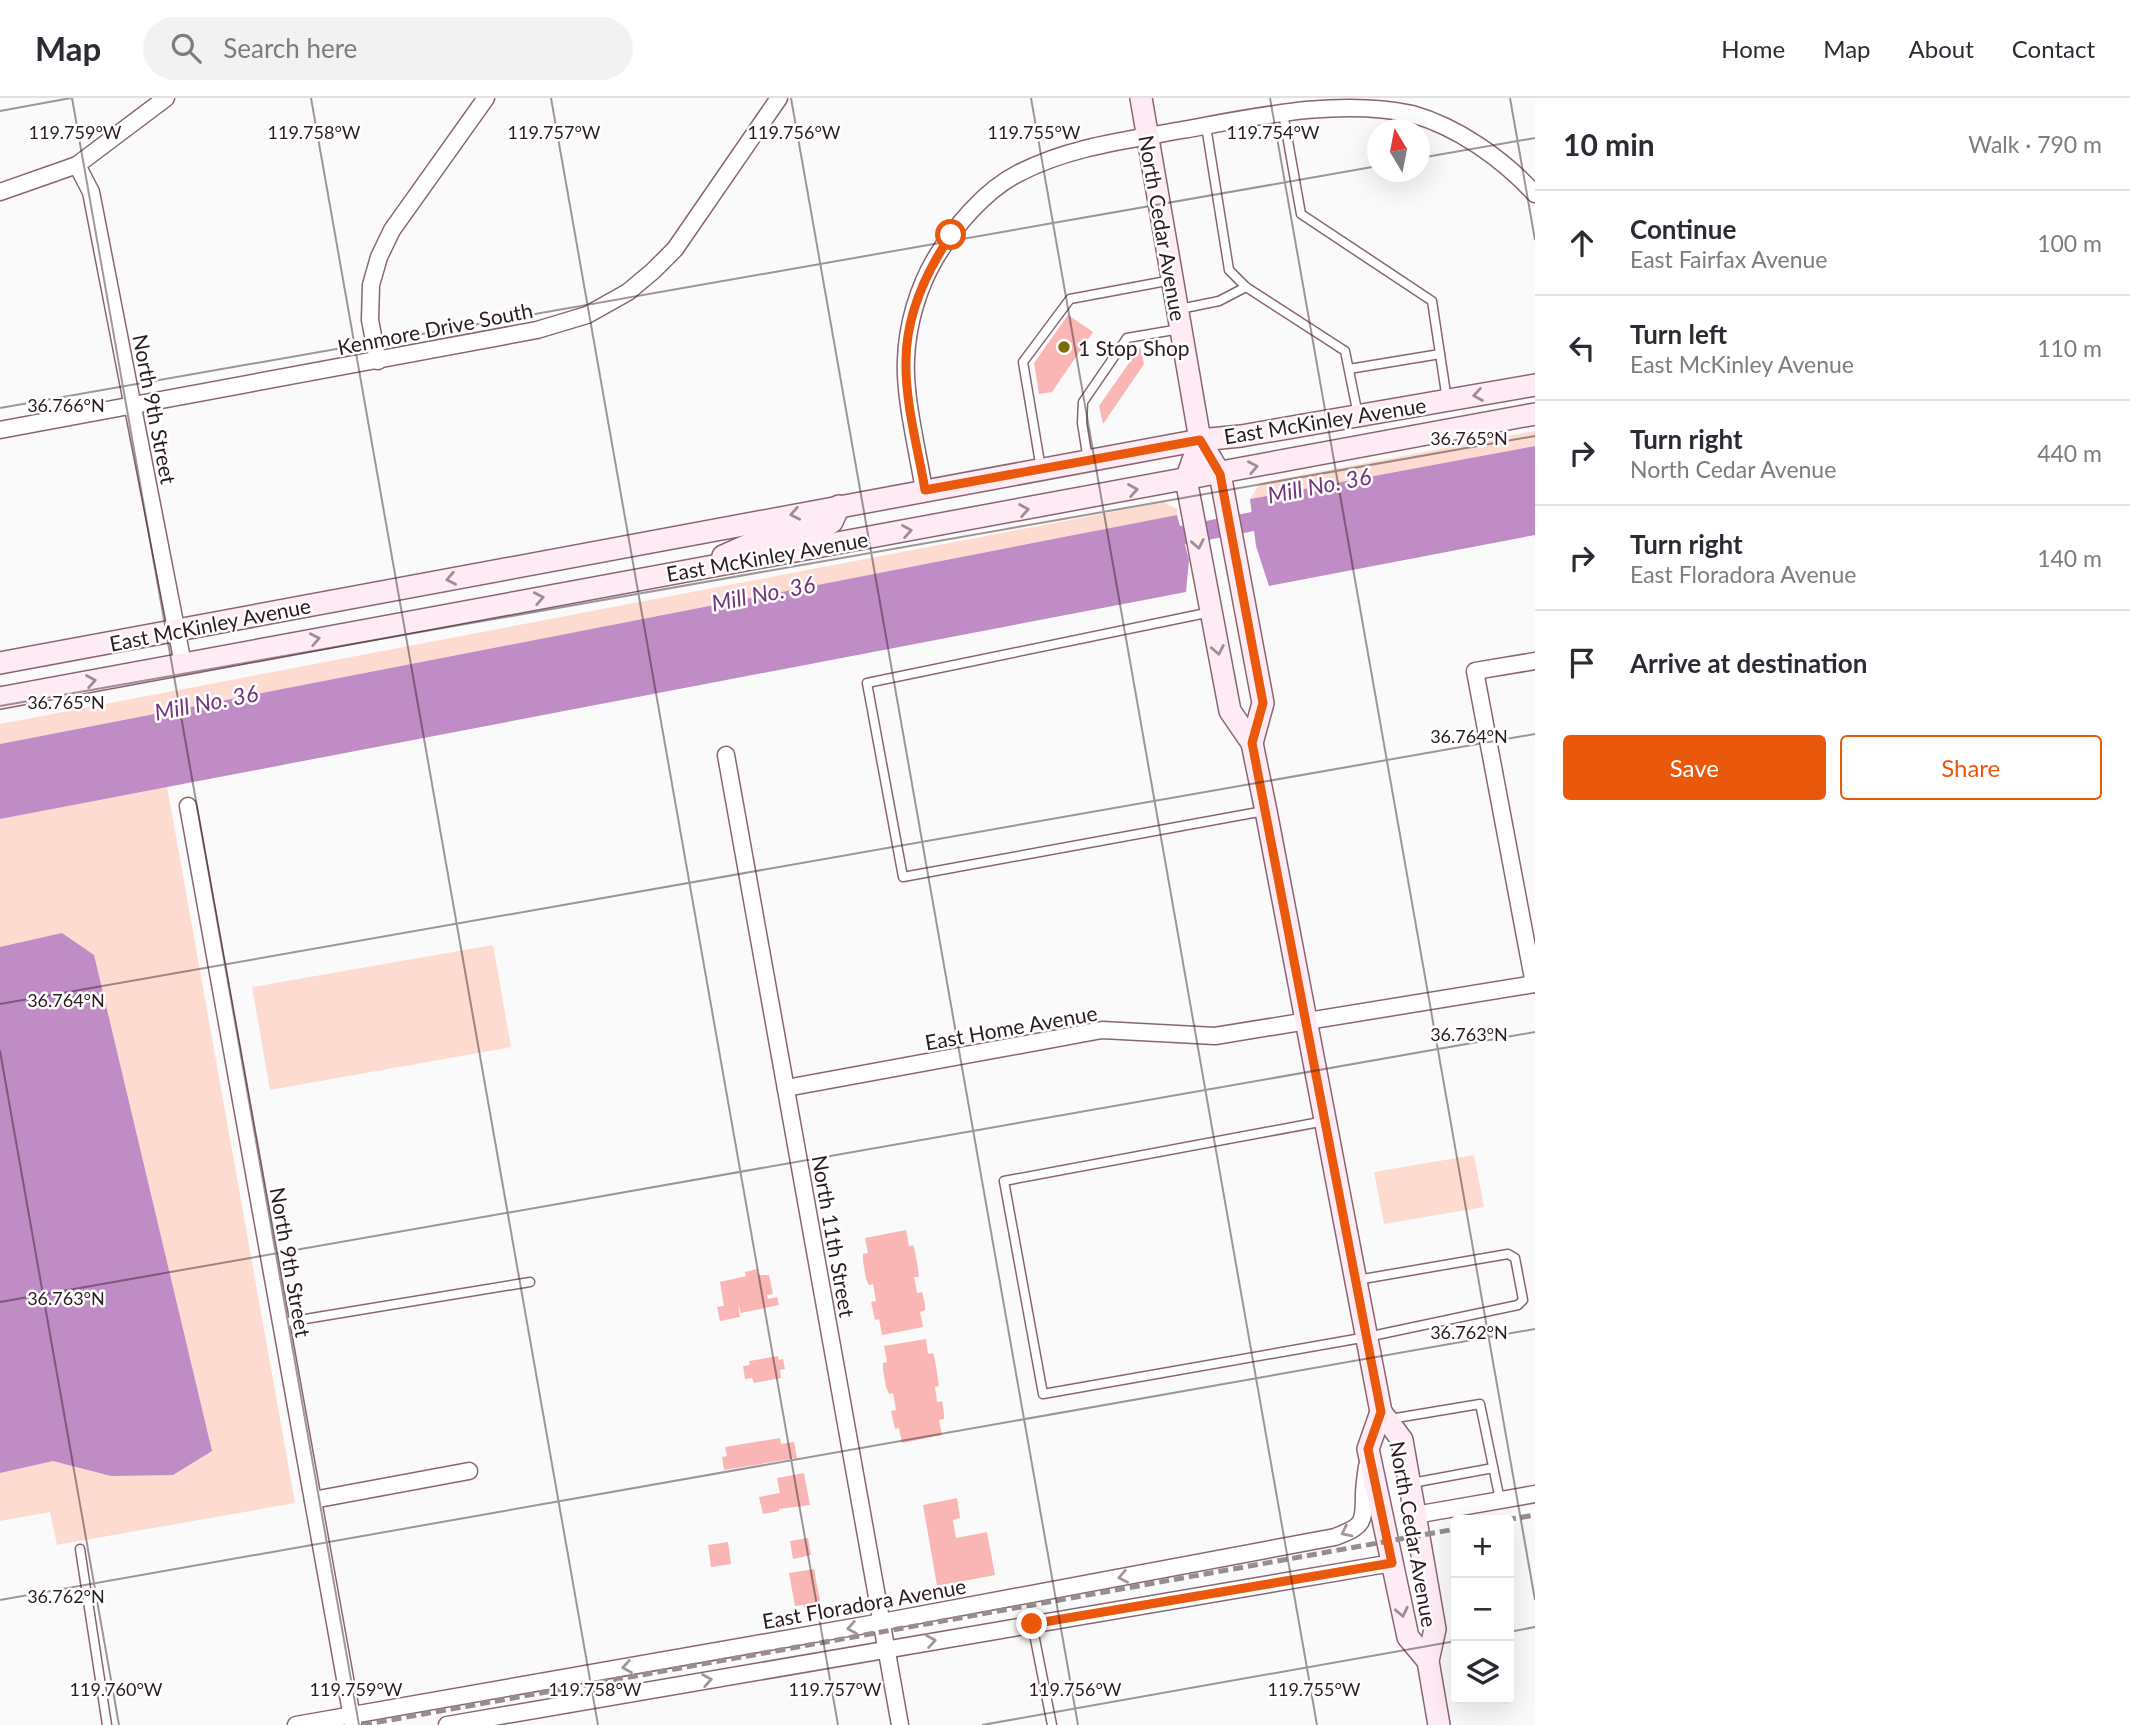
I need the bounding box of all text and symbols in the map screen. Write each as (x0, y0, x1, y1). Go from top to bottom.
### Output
search box (143, 17, 633, 80)
text: Map (35, 28, 101, 68)
icon: search (167, 29, 205, 67)
text: Search here (223, 32, 357, 64)
text: Home (1721, 34, 1785, 63)
text: Map (1823, 34, 1871, 63)
text: About (1909, 34, 1974, 63)
text: Contact (2012, 34, 2095, 63)
north arrow (1367, 119, 1430, 182)
text: 119.759°W (29, 121, 122, 143)
text: 119.758°W (268, 121, 361, 143)
text: 119.757°W (508, 121, 601, 143)
text: 119.756°W (748, 121, 841, 143)
text: 119.755°W (988, 121, 1081, 143)
text: 119.754°W (1227, 121, 1320, 143)
text: 10 min (1563, 126, 1655, 162)
text: Walk · 790 m (1968, 130, 2102, 158)
street label: North Cedar Avenue (1134, 133, 1192, 323)
text: Continue (1630, 213, 1736, 245)
route start (935, 219, 966, 250)
icon: ahead (1563, 224, 1601, 262)
text: 100 m (2037, 229, 2102, 257)
text: East Fairfax Avenue (1630, 245, 1828, 273)
street label: Kenmore Drive South (335, 297, 535, 359)
text: Turn left (1630, 318, 1727, 350)
icon: left (1563, 329, 1601, 367)
street label: North 9th Street (128, 332, 182, 486)
text: 110 m (2037, 334, 2102, 362)
place label: 1 Stop Shop (1078, 335, 1190, 360)
marker: 1 Stop Shop (1056, 339, 1072, 355)
text: East McKinley Avenue (1630, 350, 1854, 378)
one-way arrow (1472, 386, 1484, 401)
street label: East McKinley Avenue (1222, 392, 1428, 448)
text: 36.766°N (27, 394, 105, 416)
text: Turn right (1630, 423, 1743, 455)
text: 36.765°N (1430, 427, 1508, 449)
icon: right (1563, 434, 1601, 472)
text: 440 m (2037, 439, 2102, 467)
text: North Cedar Avenue (1630, 455, 1836, 483)
one-way arrow (1247, 460, 1259, 475)
water label: Mill No. 36 (1265, 461, 1373, 509)
one-way arrow (1127, 483, 1139, 498)
one-way arrow (1018, 503, 1030, 518)
one-way arrow (789, 506, 801, 521)
one-way arrow (901, 524, 913, 539)
street label: East McKinley Avenue (664, 526, 870, 586)
text: Turn right (1630, 528, 1743, 560)
one-way arrow (1190, 538, 1205, 550)
icon: right (1563, 539, 1601, 577)
text: 140 m (2037, 544, 2102, 572)
text: East Floradora Avenue (1630, 560, 1856, 588)
water label: Mill No. 36 (709, 569, 817, 617)
one-way arrow (445, 570, 457, 585)
one-way arrow (533, 591, 545, 606)
street label: East McKinley Avenue (107, 592, 313, 656)
one-way arrow (309, 633, 321, 648)
one-way arrow (1210, 644, 1225, 656)
icon: arrive (1563, 644, 1601, 682)
text: Arrive at destination (1630, 647, 1867, 679)
one-way arrow (85, 674, 97, 689)
water label: Mill No. 36 (152, 678, 260, 726)
text: 36.765°N (27, 691, 105, 713)
text: 36.764°N (1430, 725, 1508, 747)
button: Save (1563, 735, 1826, 800)
button: Share (1840, 735, 2102, 800)
text: 36.764°N (27, 989, 105, 1011)
street label: East Home Avenue (923, 1000, 1099, 1054)
text: 36.763°N (1430, 1023, 1508, 1045)
street label: North 11th Street (807, 1153, 861, 1319)
street label: North 9th Street (265, 1185, 317, 1339)
text: 36.763°N (27, 1287, 105, 1309)
text: 36.762°N (1430, 1321, 1508, 1343)
street label: North Cedar Avenue (1385, 1439, 1443, 1629)
map controls (1451, 1515, 1514, 1704)
button: + (1451, 1515, 1514, 1578)
one-way arrow (1341, 1523, 1353, 1537)
one-way arrow (1117, 1569, 1129, 1584)
street label: East Floradora Avenue (760, 1573, 968, 1633)
button: − (1451, 1578, 1514, 1641)
text: 36.762°N (27, 1585, 105, 1607)
one-way arrow (1394, 1606, 1409, 1618)
route end (1016, 1608, 1047, 1639)
one-way arrow (846, 1619, 858, 1634)
one-way arrow (925, 1634, 937, 1649)
button: layers (1451, 1641, 1514, 1704)
one-way arrow (622, 1659, 633, 1674)
one-way arrow (701, 1673, 713, 1688)
text: 119.760°W (70, 1678, 163, 1700)
text: 119.759°W (310, 1678, 403, 1700)
text: 119.758°W (549, 1678, 642, 1700)
text: 119.757°W (789, 1678, 882, 1700)
text: 119.756°W (1029, 1678, 1122, 1700)
text: 119.755°W (1268, 1678, 1361, 1700)

